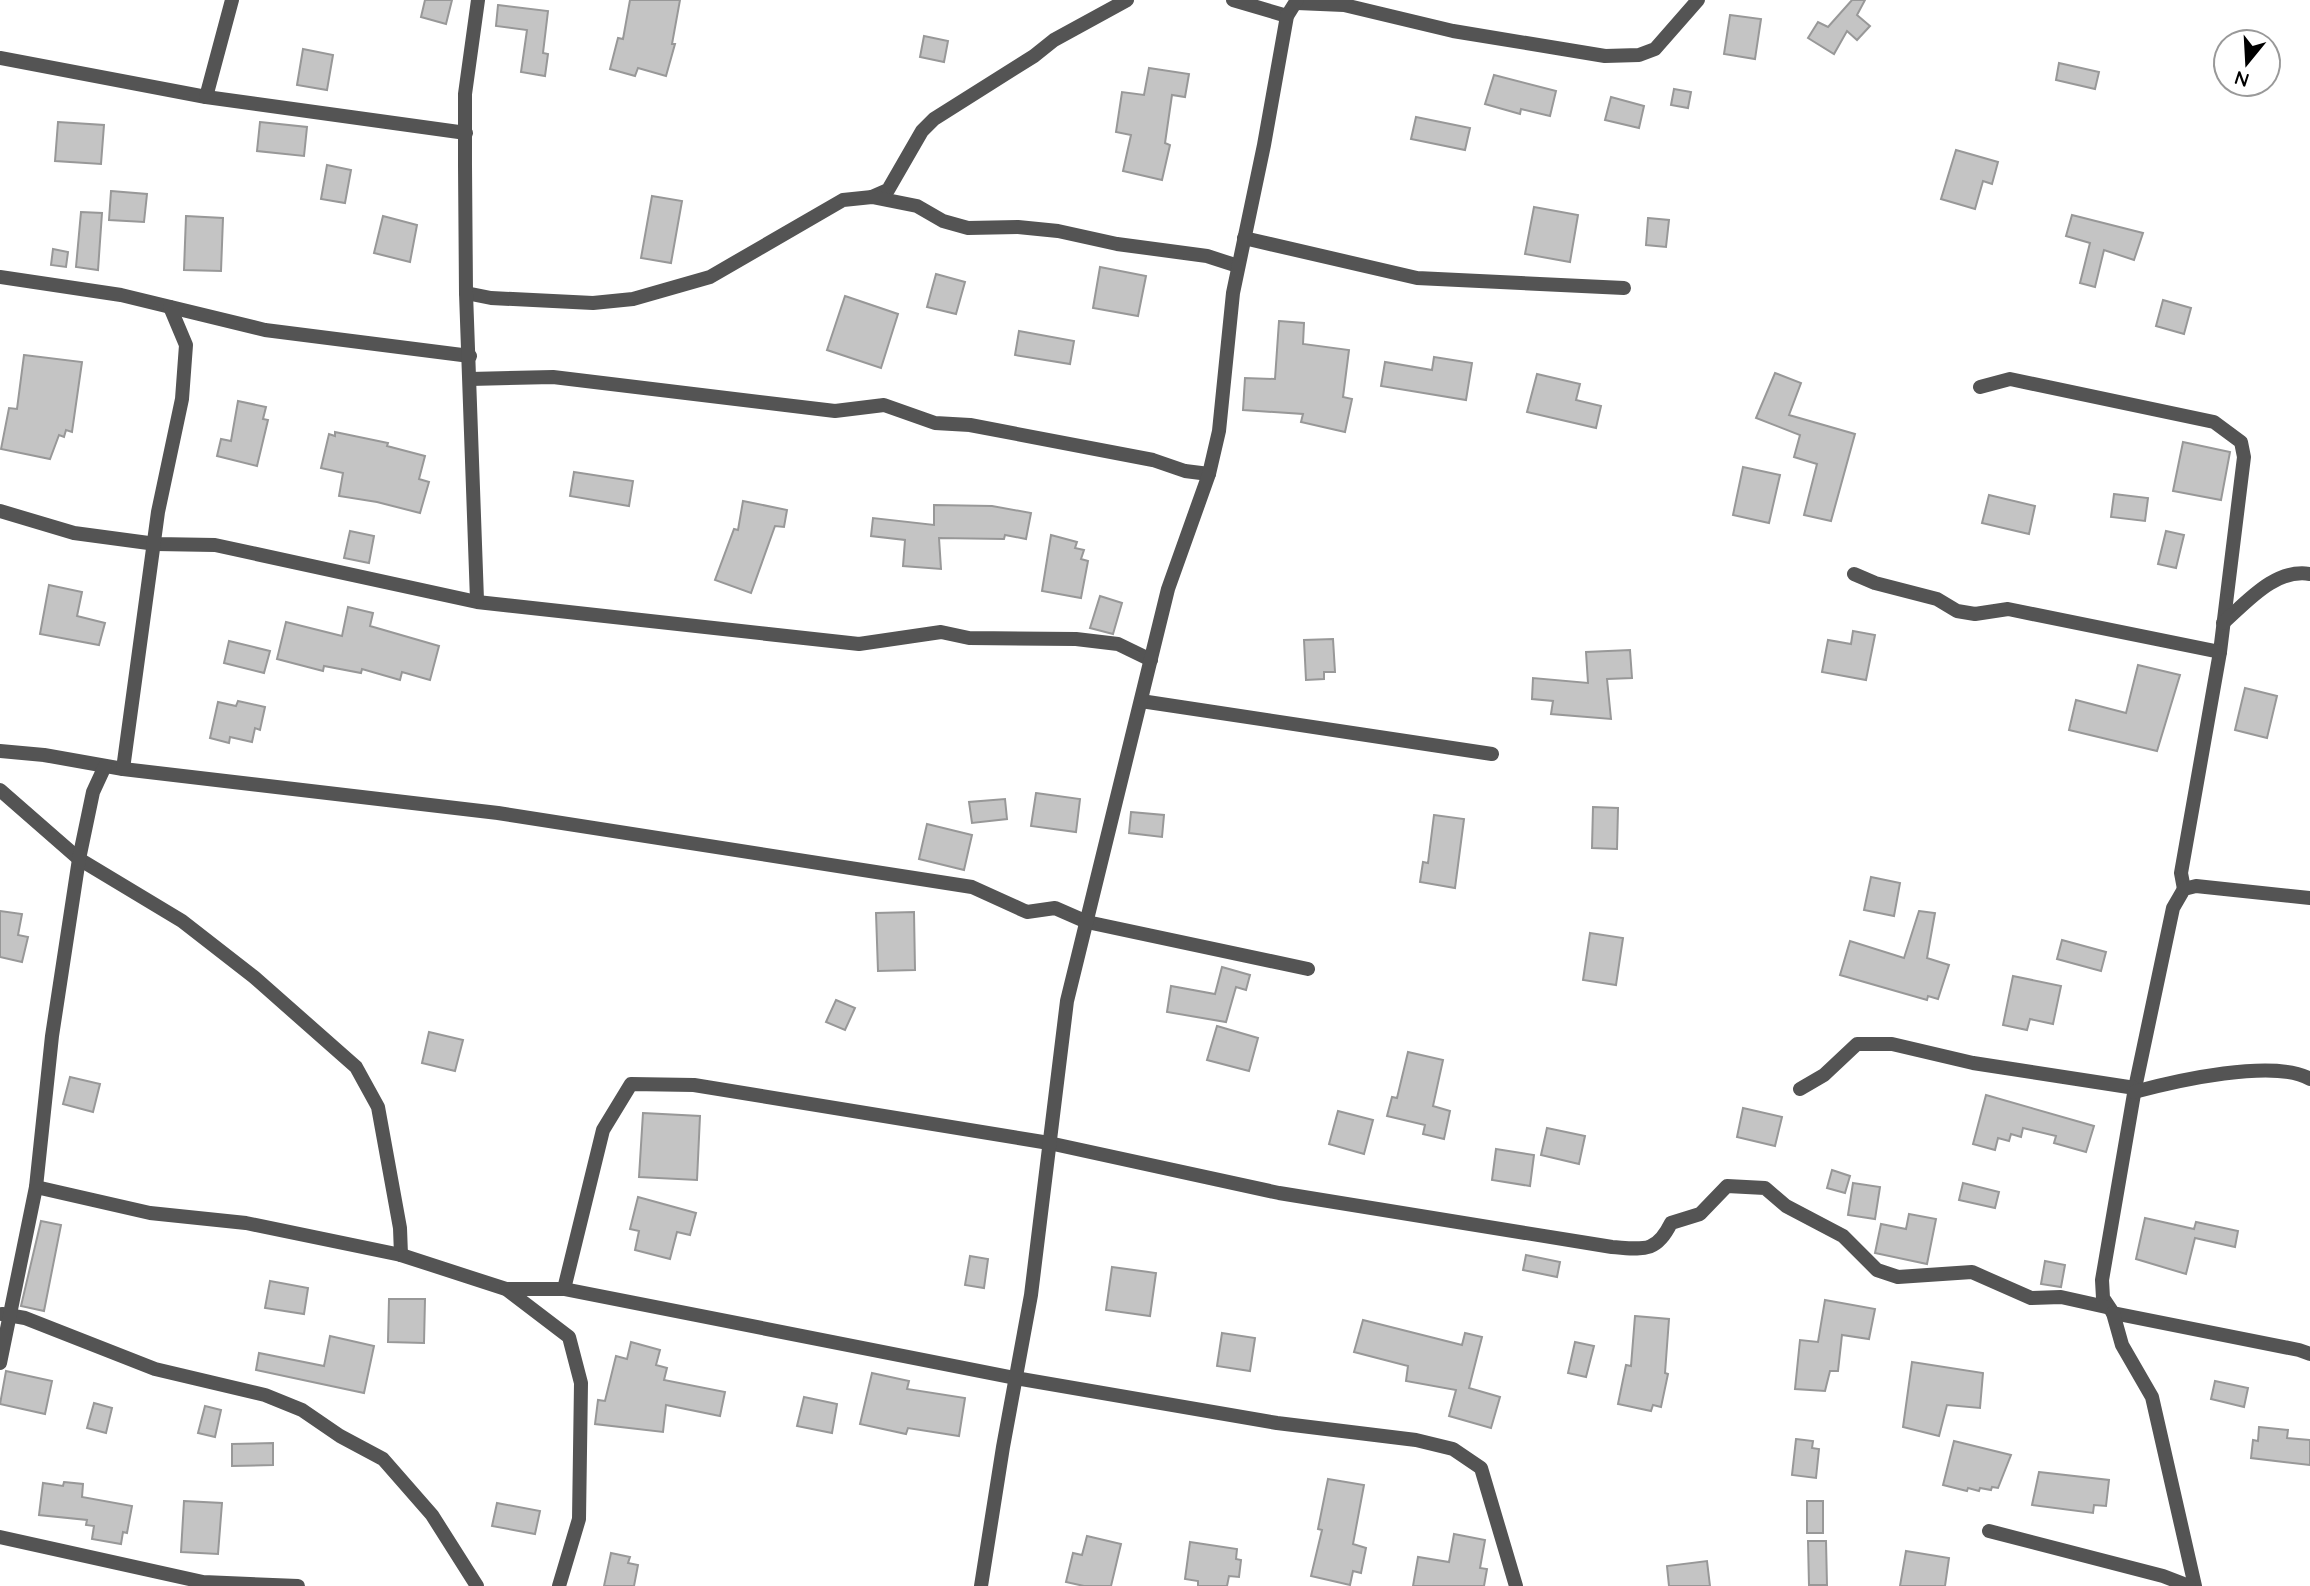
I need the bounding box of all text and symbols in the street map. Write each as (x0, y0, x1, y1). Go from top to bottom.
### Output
north arrow (2212, 28, 2282, 98)
text: N (2231, 66, 2252, 93)

